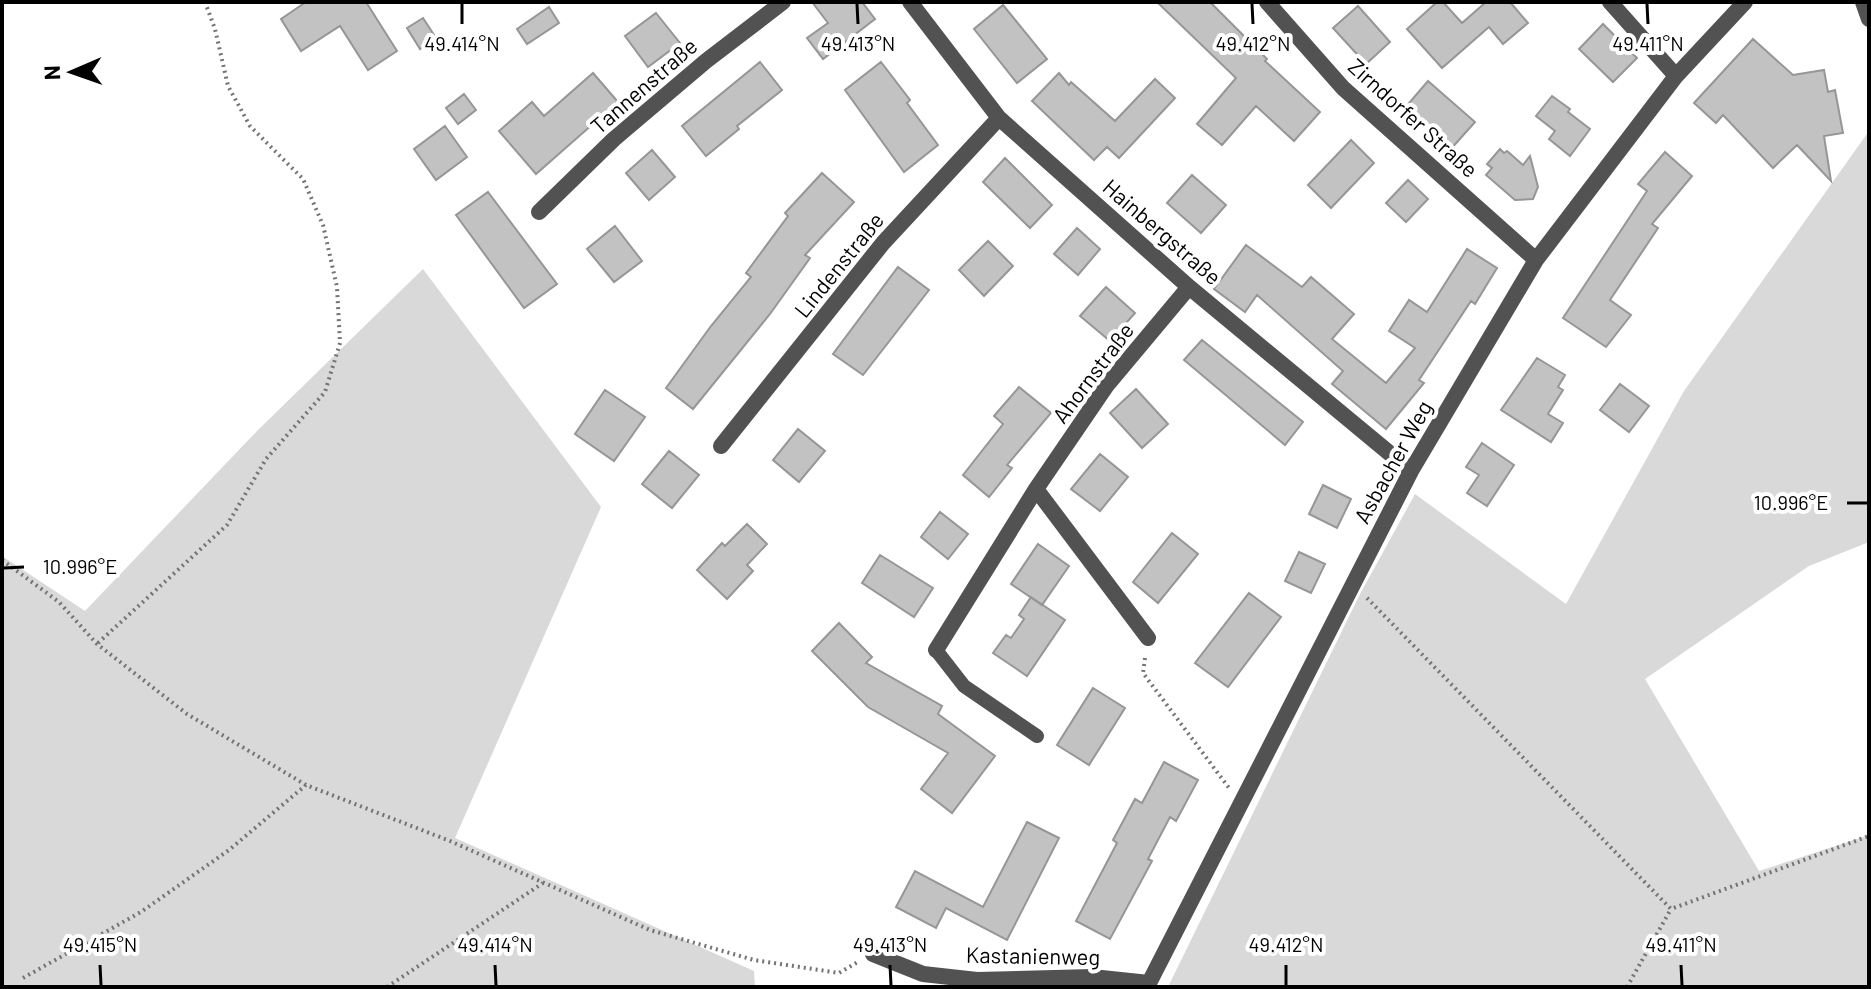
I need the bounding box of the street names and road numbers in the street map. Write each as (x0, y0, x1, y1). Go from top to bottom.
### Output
street label: Tannenstraße (585, 32, 702, 138)
street label: Zirndorfer Straße (1344, 52, 1484, 182)
street label: Hainbergstraße (1098, 173, 1227, 290)
street label: Lindenstraße (788, 207, 888, 322)
street label: Ahornstraße (1046, 317, 1138, 428)
street label: Asbacher Weg (1348, 396, 1437, 527)
street label: Kastanienweg (966, 941, 1100, 969)

